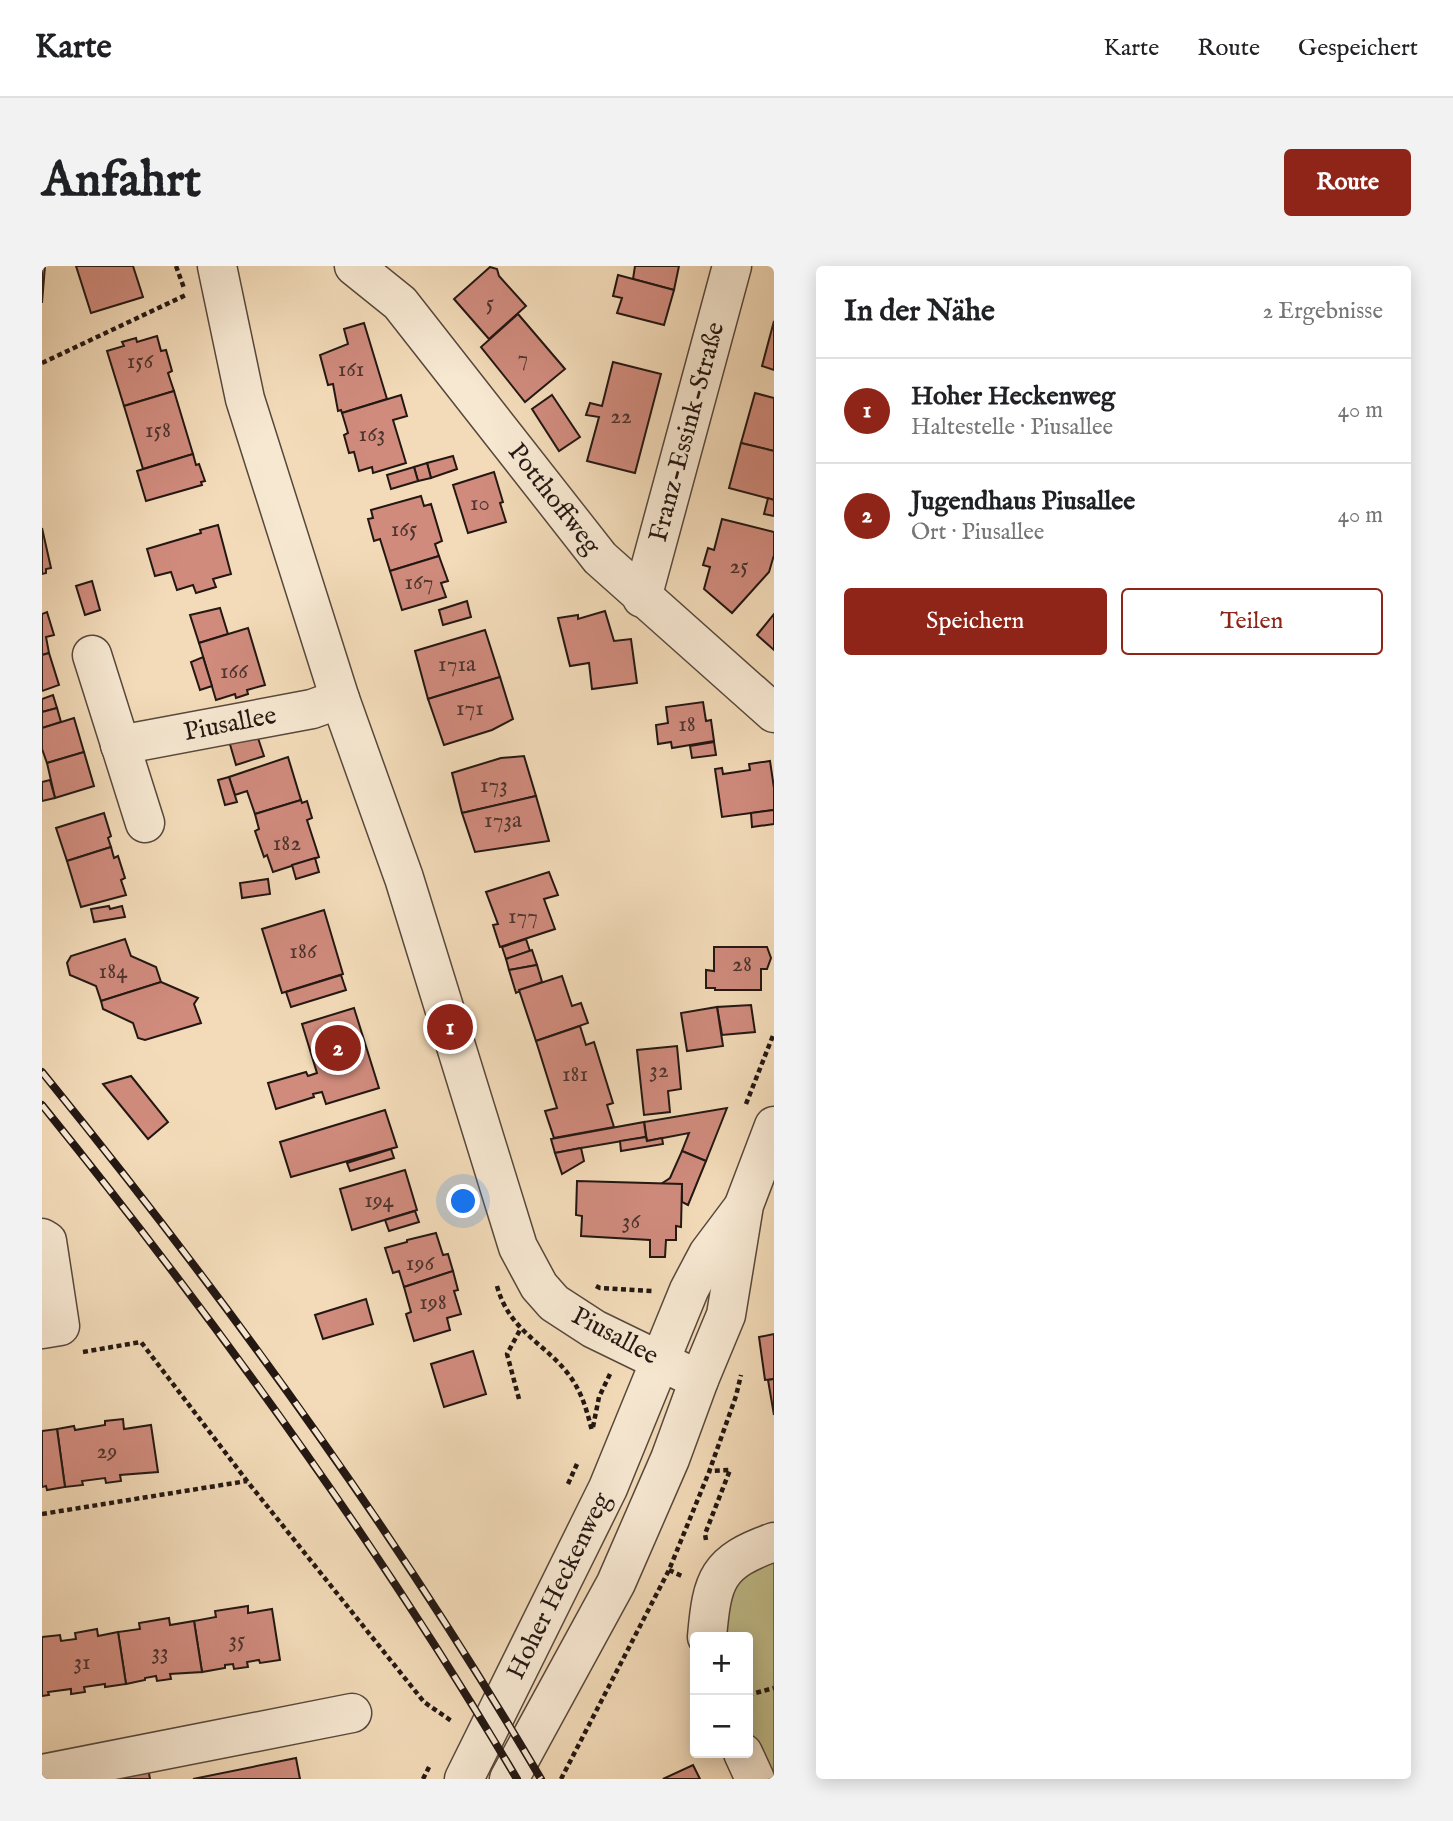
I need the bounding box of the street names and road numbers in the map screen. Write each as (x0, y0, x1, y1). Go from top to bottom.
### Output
street label: Franz-Essink-Straße (642, 318, 732, 546)
street label: Potthoffweg (500, 437, 608, 562)
street label: Piusallee (181, 699, 279, 749)
street label: Piusallee (566, 1299, 664, 1373)
street label: Hoher Heckenweg (499, 1486, 619, 1685)

